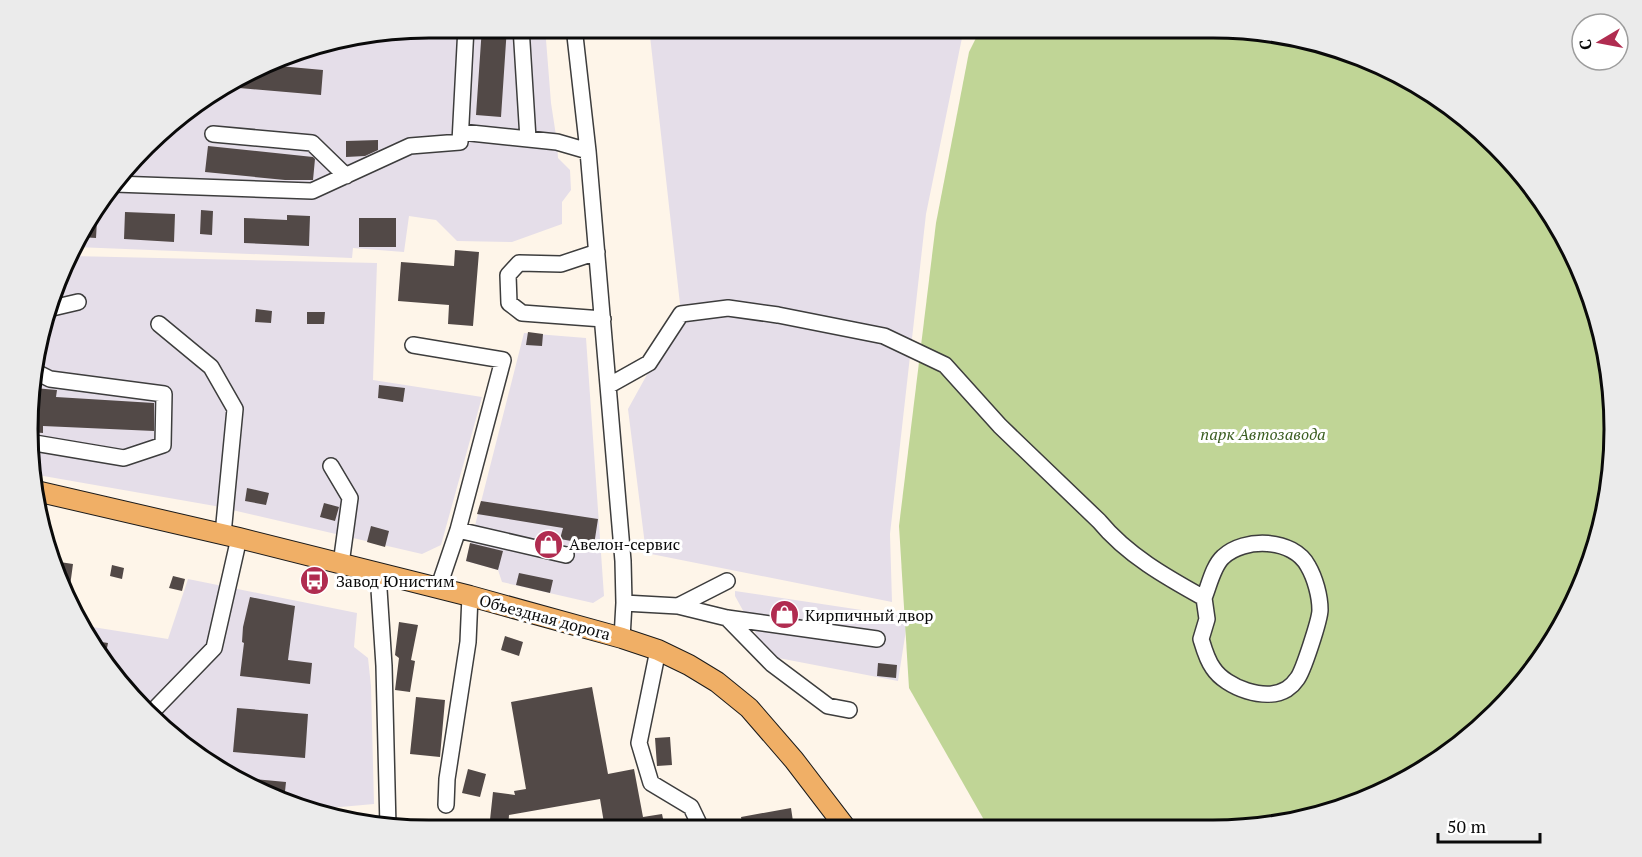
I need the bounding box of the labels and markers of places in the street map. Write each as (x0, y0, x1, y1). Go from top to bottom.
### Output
shop icon: Авелон-сервис (532, 528, 564, 560)
place label: Авелон-сервис (569, 533, 680, 555)
bus stop icon: Завод Юнистим (299, 565, 331, 597)
place label: Завод Юнистим (336, 570, 455, 592)
shop icon: Кирпичный двор (768, 599, 800, 631)
place label: Кирпичный двор (805, 604, 933, 626)

